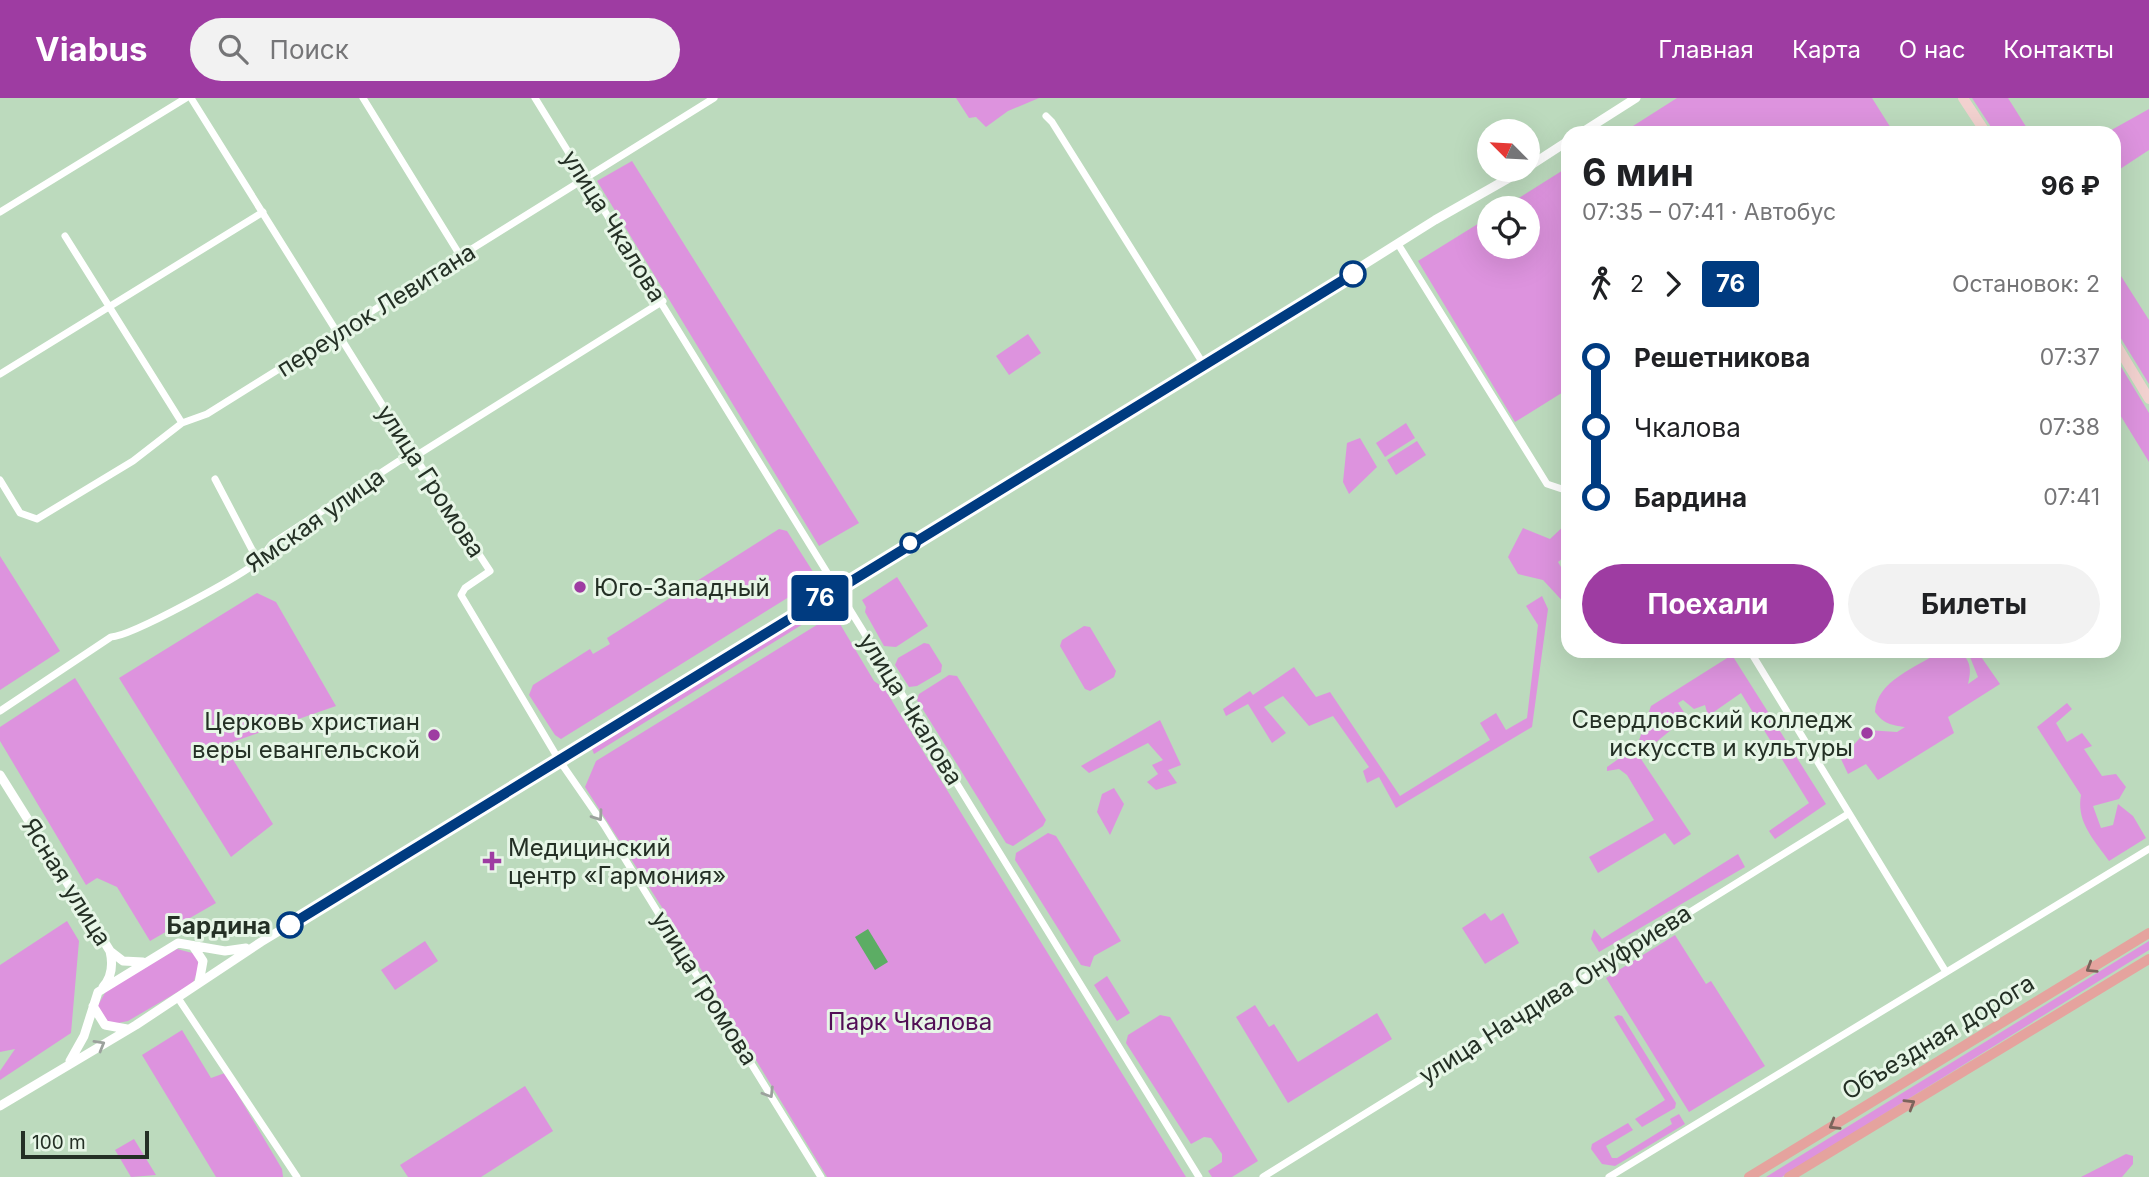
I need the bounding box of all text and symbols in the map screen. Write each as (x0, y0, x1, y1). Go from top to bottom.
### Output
search box (190, 18, 680, 81)
text: Viabus (35, 29, 148, 69)
icon: search (214, 30, 252, 68)
text: Поиск (270, 34, 349, 65)
text: Главная (1658, 35, 1754, 64)
text: Карта (1792, 35, 1861, 64)
text: О нас (1899, 35, 1965, 64)
text: Контакты (2003, 35, 2114, 64)
north arrow (1477, 119, 1540, 182)
map controls (1477, 119, 1540, 259)
street label: улица Чкалова (556, 145, 672, 307)
text: 6 мин (1582, 149, 1694, 195)
text: 96 ₽ (2041, 170, 2100, 201)
button: locate (1477, 196, 1540, 259)
text: 07:35 – 07:41 · Автобус (1582, 198, 1836, 226)
street label: переулок Левитана (271, 237, 481, 383)
unlabelled marker (1340, 261, 1366, 287)
icon: walk (1582, 265, 1620, 303)
icon: forward (1654, 265, 1692, 303)
text: 76 (1716, 269, 1745, 298)
text: 2 (1630, 270, 1644, 298)
text: Остановок: 2 (1952, 270, 2100, 298)
text: Решетникова (1634, 342, 1810, 373)
text: 07:37 (2040, 343, 2100, 371)
street label: улица Громова (371, 399, 491, 563)
text: Чкалова (1634, 412, 1741, 443)
text: 07:38 (2039, 413, 2100, 441)
street label: Ямская улица (240, 462, 390, 578)
text: Бардина (1634, 482, 1747, 513)
text: 07:41 (2043, 483, 2100, 511)
unlabelled marker (900, 533, 920, 553)
button: Поехали (1582, 564, 1834, 644)
button: Билеты (1848, 564, 2100, 644)
place label: Юго-Западный (594, 573, 770, 602)
line badge: 76 (788, 575, 852, 621)
marker: Юго-Западный (572, 579, 588, 595)
text: 76 (805, 583, 835, 612)
street label: улица Чкалова (853, 628, 969, 790)
place label: Свердловский колледж искусств и культуры (1572, 705, 1853, 762)
place label: Церковь христиан веры евангельской (192, 707, 420, 764)
marker: Свердловский колледж искусств и культуры (1859, 725, 1875, 741)
marker: Церковь христиан веры евангельской (426, 727, 442, 743)
one-way arrow (590, 808, 602, 821)
street label: Ясная улица (16, 813, 118, 951)
place label: Медицинский центр «Гармония» (508, 833, 726, 890)
marker: Медицинский центр «Гармония» (482, 851, 502, 871)
street label: улица Начдива Онуфриева (1414, 898, 1696, 1090)
street label: улица Громова (646, 905, 764, 1071)
place label: Бардина (167, 911, 271, 940)
marker: Бардина (277, 912, 303, 938)
one-way arrow (2085, 960, 2098, 973)
street label: Объездная дорога (1837, 968, 2039, 1106)
park label: Парк Чкалова (828, 1007, 992, 1036)
one-way arrow (93, 1040, 106, 1053)
one-way arrow (760, 1085, 773, 1098)
one-way arrow (1902, 1099, 1915, 1112)
one-way arrow (1828, 1117, 1841, 1130)
scale bar (21, 1128, 149, 1160)
text: 100 m (32, 1131, 86, 1154)

